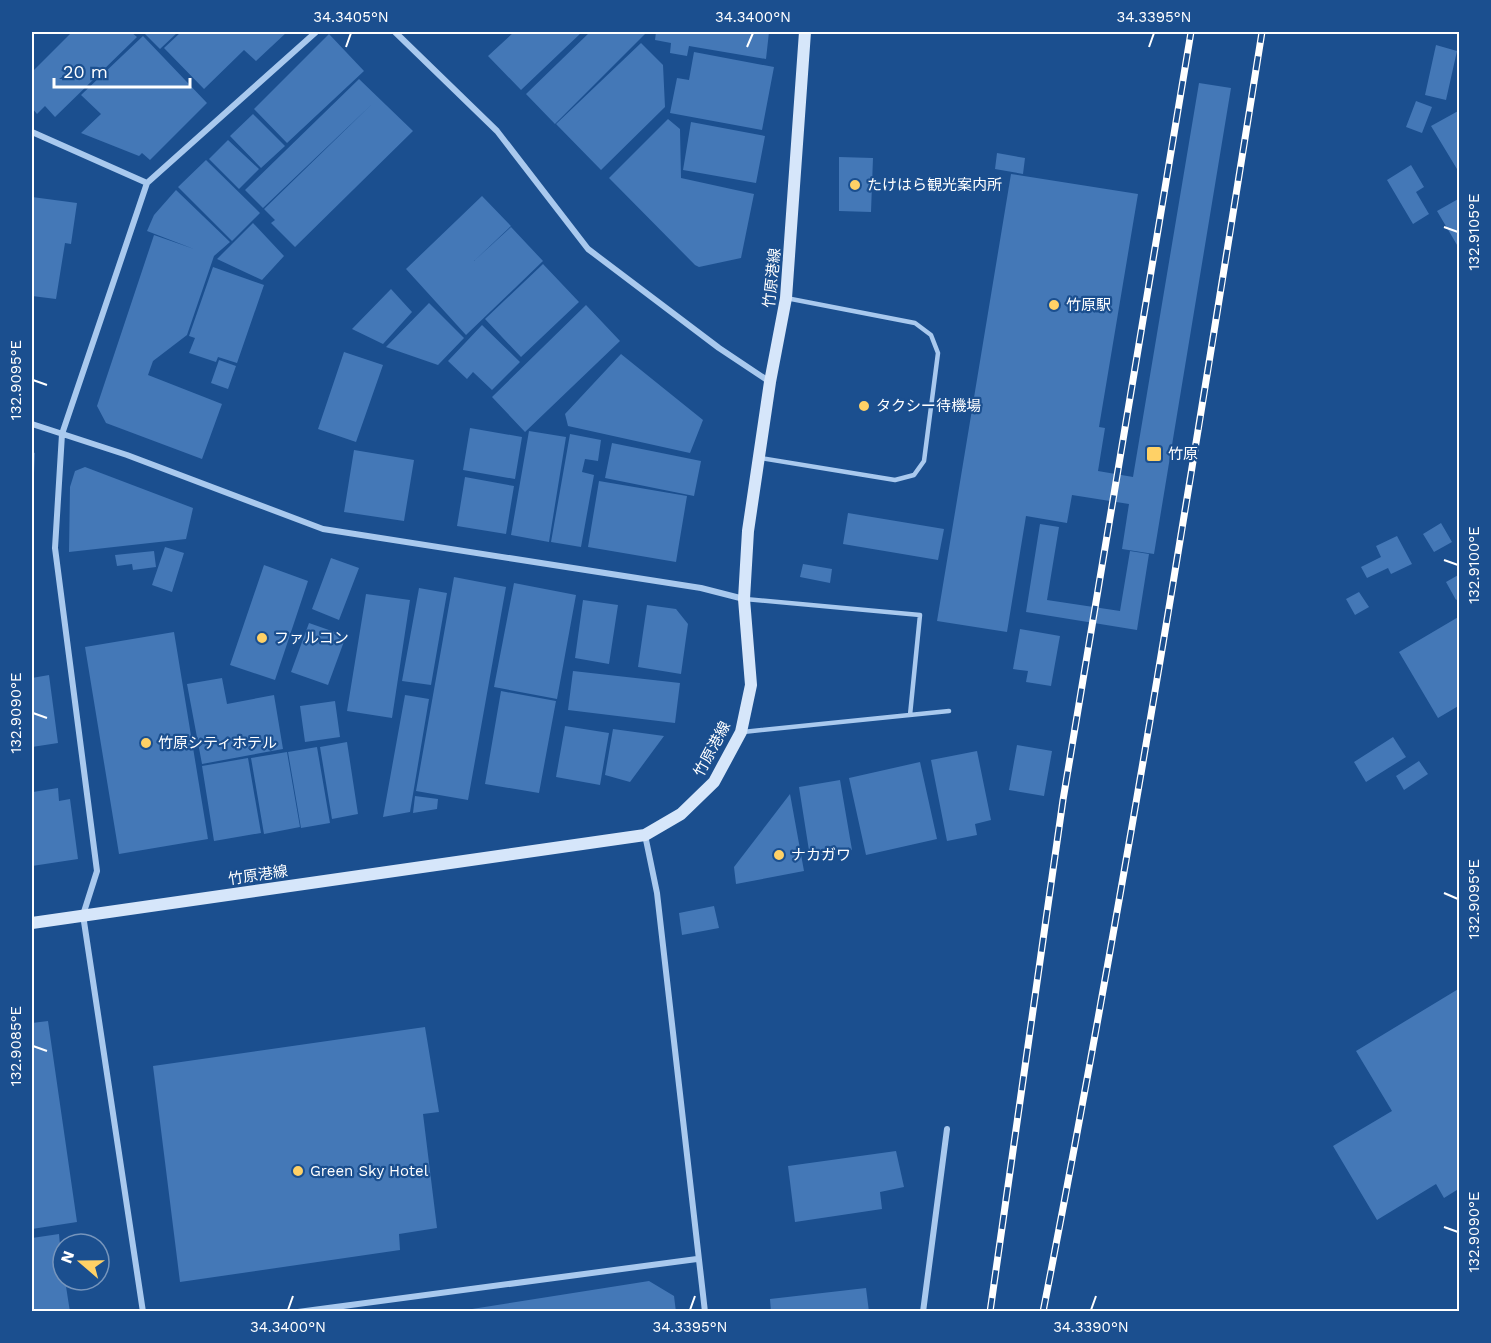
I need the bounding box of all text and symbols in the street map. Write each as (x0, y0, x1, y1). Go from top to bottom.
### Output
text: 34.3405°N (313, 8, 389, 26)
text: 34.3400°N (715, 8, 791, 26)
text: 34.3395°N (1116, 8, 1192, 26)
scale bar (54, 51, 190, 89)
text: 20 m (63, 61, 108, 82)
place label: たけはら観光案内所 (867, 176, 1002, 194)
marker: たけはら観光案内所 (848, 178, 862, 192)
text: 132.9105°E (1465, 194, 1483, 270)
street label: 竹原港線 (760, 247, 784, 309)
place label: 竹原駅 (1066, 296, 1111, 314)
marker: 竹原駅 (1047, 298, 1061, 312)
text: 132.9095°E (7, 340, 25, 420)
place label: タクシー待機場 (876, 397, 981, 415)
marker: タクシー待機場 (857, 399, 871, 413)
marker: 竹原 (1145, 445, 1163, 463)
place label: 竹原 (1168, 445, 1198, 463)
text: 132.9100°E (1465, 526, 1483, 604)
place label: ファルコン (274, 629, 349, 647)
marker: ファルコン (255, 631, 269, 645)
text: 132.9090°E (7, 673, 25, 753)
street label: 竹原港線 (690, 718, 734, 780)
place label: 竹原シティホテル (158, 734, 277, 752)
marker: 竹原シティホテル (139, 736, 153, 750)
place label: ナカガワ (791, 846, 851, 864)
marker: ナカガワ (772, 848, 786, 862)
text: 132.9095°E (1465, 859, 1483, 939)
street label: 竹原港線 (227, 862, 289, 888)
text: 132.9085°E (7, 1006, 25, 1086)
place label: Green Sky Hotel (310, 1162, 429, 1180)
marker: Green Sky Hotel (291, 1164, 305, 1178)
text: 132.9090°E (1465, 1192, 1483, 1272)
north arrow (51, 1232, 111, 1292)
text: N (56, 1248, 78, 1266)
text: 34.3400°N (250, 1318, 326, 1336)
text: 34.3395°N (652, 1318, 728, 1336)
text: 34.3390°N (1053, 1318, 1129, 1336)

